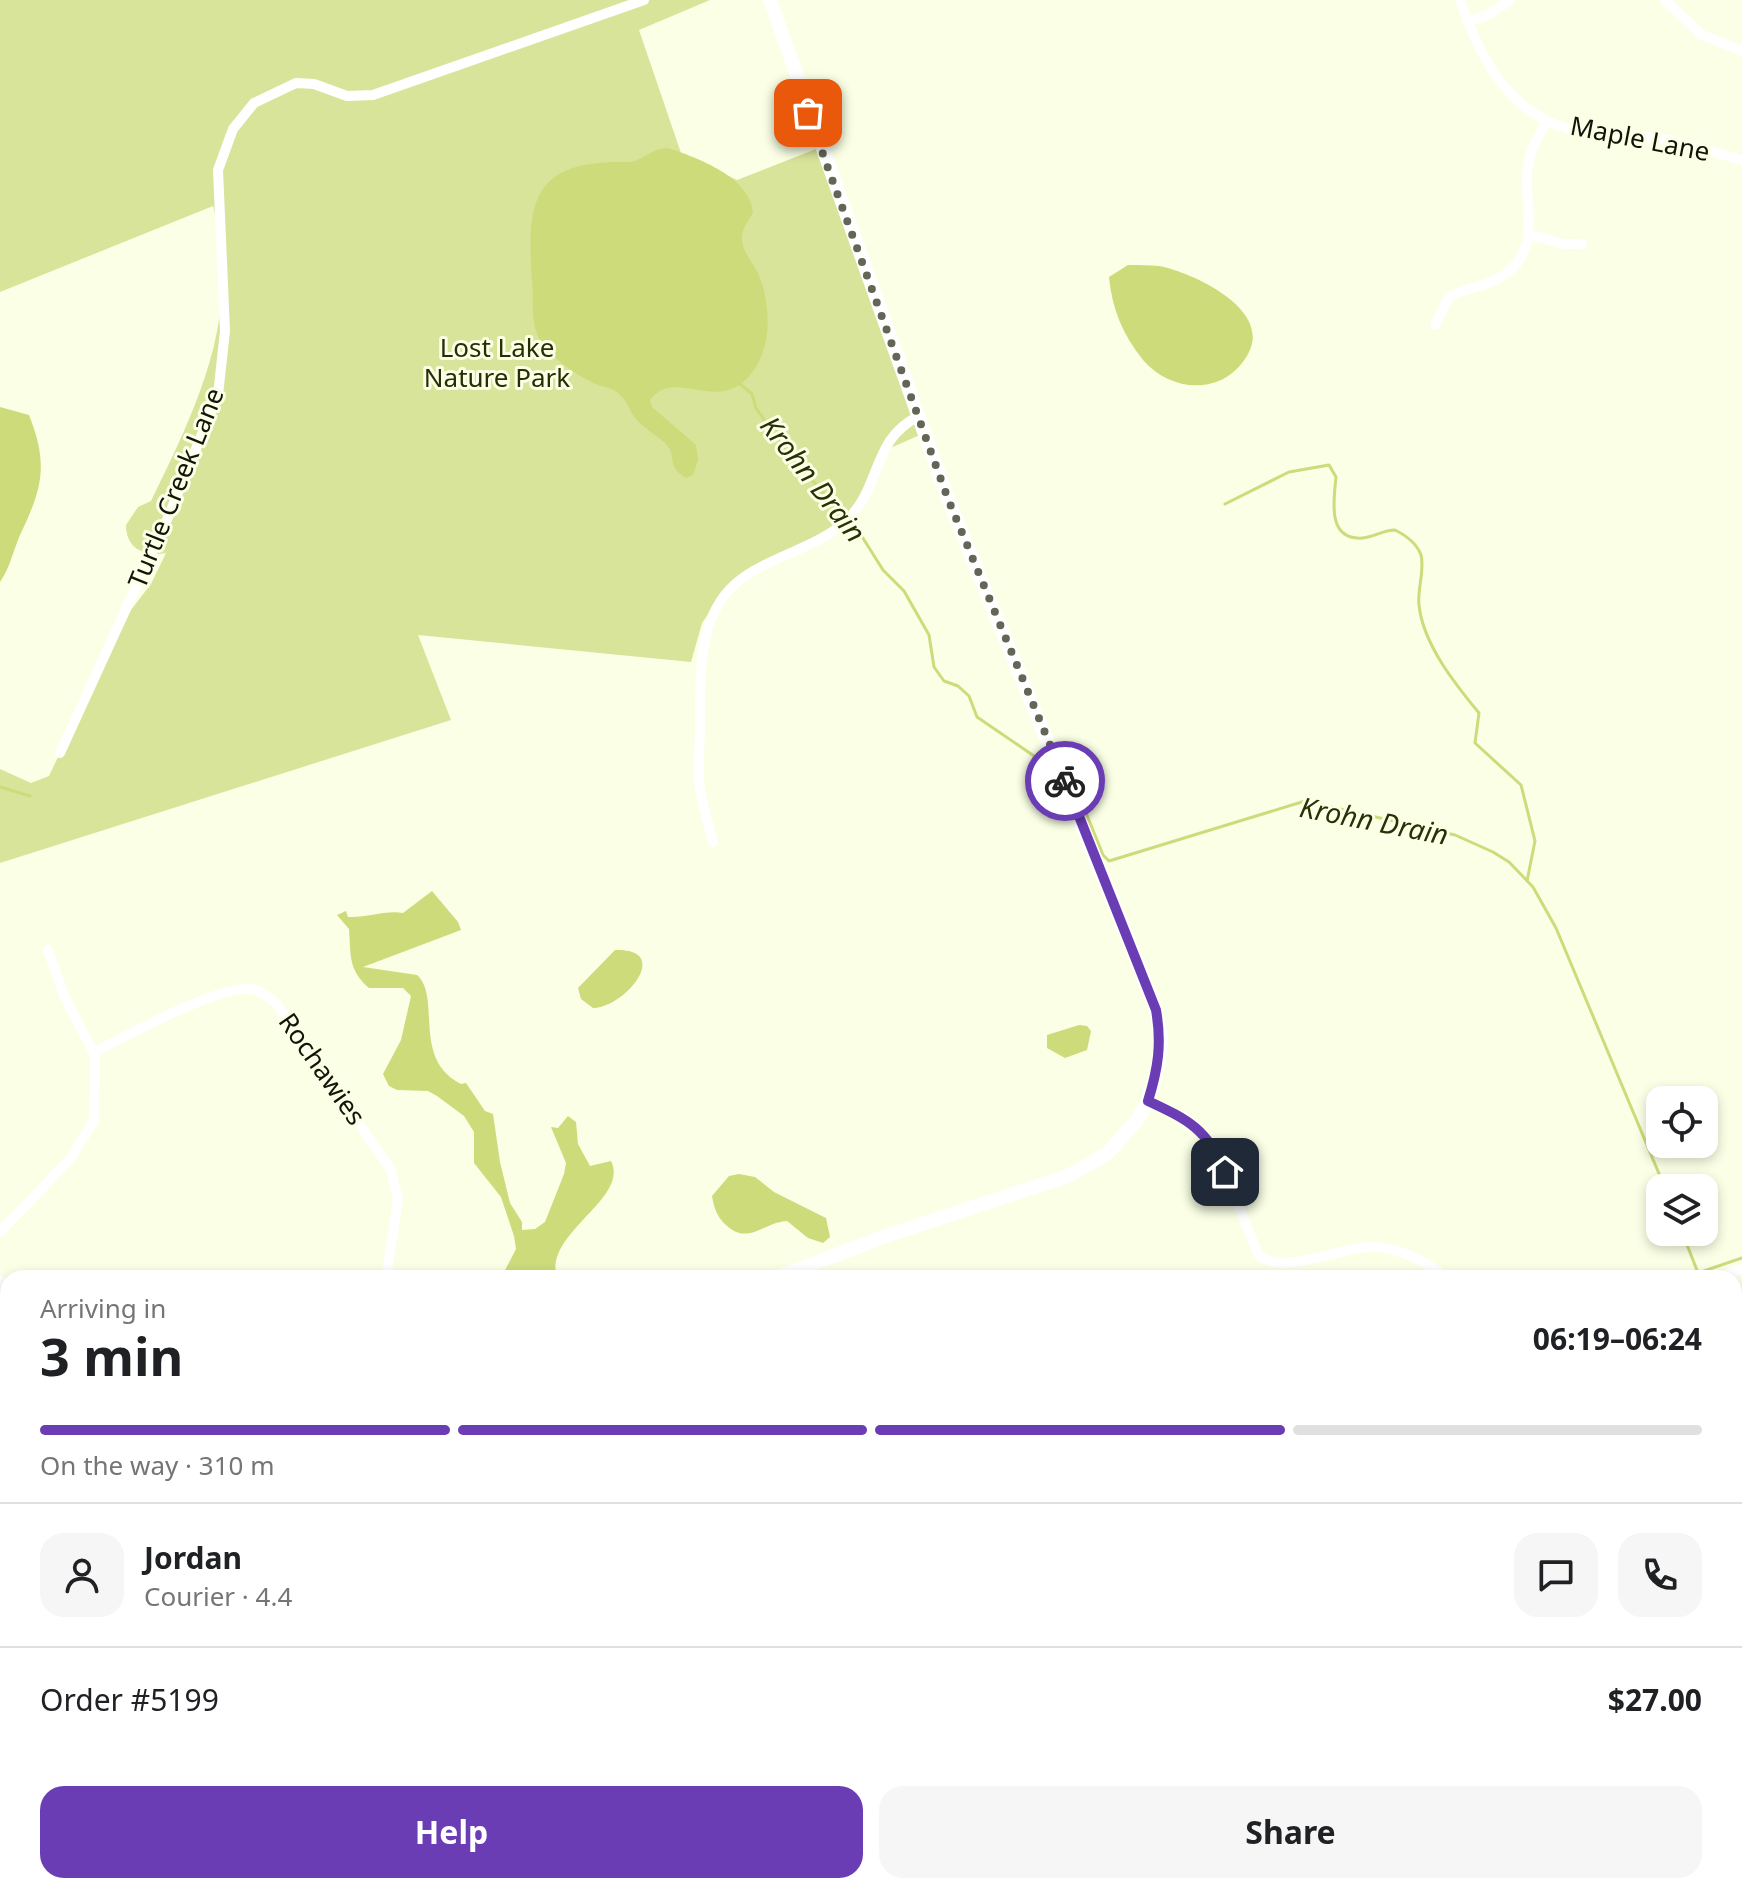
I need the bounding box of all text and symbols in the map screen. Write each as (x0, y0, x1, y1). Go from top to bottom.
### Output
pin (774, 79, 842, 147)
icon: bag (786, 91, 830, 135)
street label: Maple Lane (1567, 107, 1713, 169)
park label: Lost Lake Nature Park (424, 329, 570, 395)
street label: Turtle Creek Lane (118, 382, 232, 593)
water label: Krohn Drain (753, 407, 875, 549)
courier (1025, 741, 1105, 821)
icon: bike (1043, 759, 1087, 803)
water label: Krohn Drain (1297, 787, 1452, 853)
street label: Rochawies (271, 1005, 375, 1132)
map controls (1646, 1086, 1718, 1246)
button: locate (1646, 1086, 1718, 1158)
pin (1191, 1138, 1259, 1206)
icon: home (1203, 1150, 1247, 1194)
button: layers (1646, 1174, 1718, 1246)
text: Arriving in (40, 1290, 166, 1326)
text: 06:19–06:24 (1533, 1318, 1702, 1359)
text: 3 min (40, 1320, 183, 1391)
text: On the way · 310 m (40, 1447, 274, 1483)
button: person (40, 1533, 124, 1617)
button: chat (1514, 1533, 1598, 1617)
button: phone (1618, 1533, 1702, 1617)
text: Jordan (144, 1537, 242, 1578)
text: Courier · 4.4 (144, 1578, 292, 1614)
text: Order #5199 (40, 1679, 219, 1720)
text: $27.00 (1608, 1679, 1702, 1720)
button: Help (40, 1786, 863, 1878)
button: Share (879, 1786, 1702, 1878)

